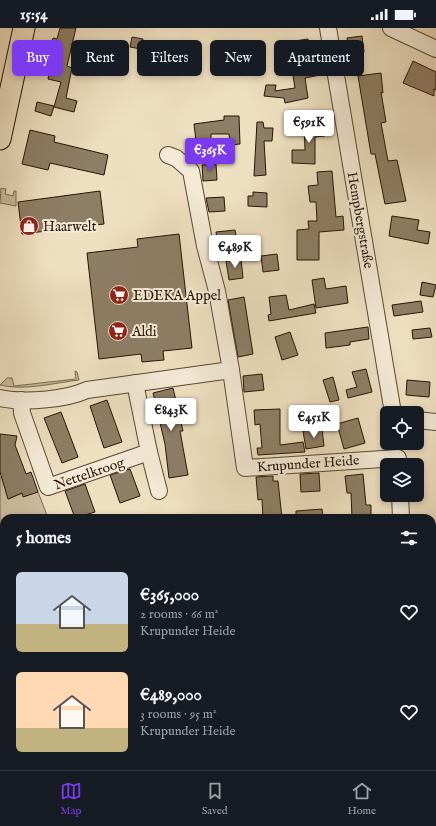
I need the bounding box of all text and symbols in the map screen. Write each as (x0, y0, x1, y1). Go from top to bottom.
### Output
text: 15:54 (20, 5, 48, 24)
chip: Buy (12, 40, 63, 76)
chip: Rent (71, 40, 129, 76)
chip: Filters (137, 40, 202, 76)
chip: New (210, 40, 266, 76)
chip: Apartment (274, 40, 364, 76)
pin: €591K (281, 110, 337, 144)
text: €591K (293, 114, 325, 131)
pin: €365K (182, 138, 238, 172)
text: €365K (194, 142, 226, 159)
street label: Hempbergstraße (343, 170, 377, 270)
shop icon: Haarwelt (18, 215, 40, 237)
place label: Haarwelt (43, 218, 97, 236)
pin: €489K (207, 235, 263, 269)
text: €489K (218, 239, 252, 256)
supermarket icon: EDEKA Appel (108, 284, 130, 306)
place label: EDEKA Appel (133, 287, 221, 305)
supermarket icon: Aldi (107, 320, 129, 342)
place label: Aldi (131, 323, 157, 341)
pin: €843K (143, 398, 199, 432)
text: €843K (154, 402, 188, 419)
pin: €451K (286, 405, 342, 439)
map controls (380, 406, 424, 502)
button: locate (380, 406, 424, 450)
text: €451K (298, 409, 330, 426)
street label: Krupunder Heide (256, 451, 360, 477)
street label: Nettelkroog (52, 453, 127, 494)
button: layers (380, 458, 424, 502)
icon: filters (398, 527, 420, 549)
text: 5 homes (16, 528, 71, 549)
text: €365,000 (140, 585, 199, 606)
icon: home (48, 588, 96, 636)
icon: heart (398, 601, 420, 623)
text: 2 rooms · 66 m² (140, 606, 218, 623)
text: Krupunder Heide (140, 623, 235, 640)
text: €489,000 (140, 685, 202, 706)
icon: home (48, 688, 96, 736)
icon: heart (398, 701, 420, 723)
text: 3 rooms · 95 m² (140, 706, 217, 723)
text: Krupunder Heide (140, 723, 235, 740)
tab: Map (60, 780, 82, 818)
tab: Saved (202, 780, 228, 818)
tab: Home (347, 780, 376, 818)

